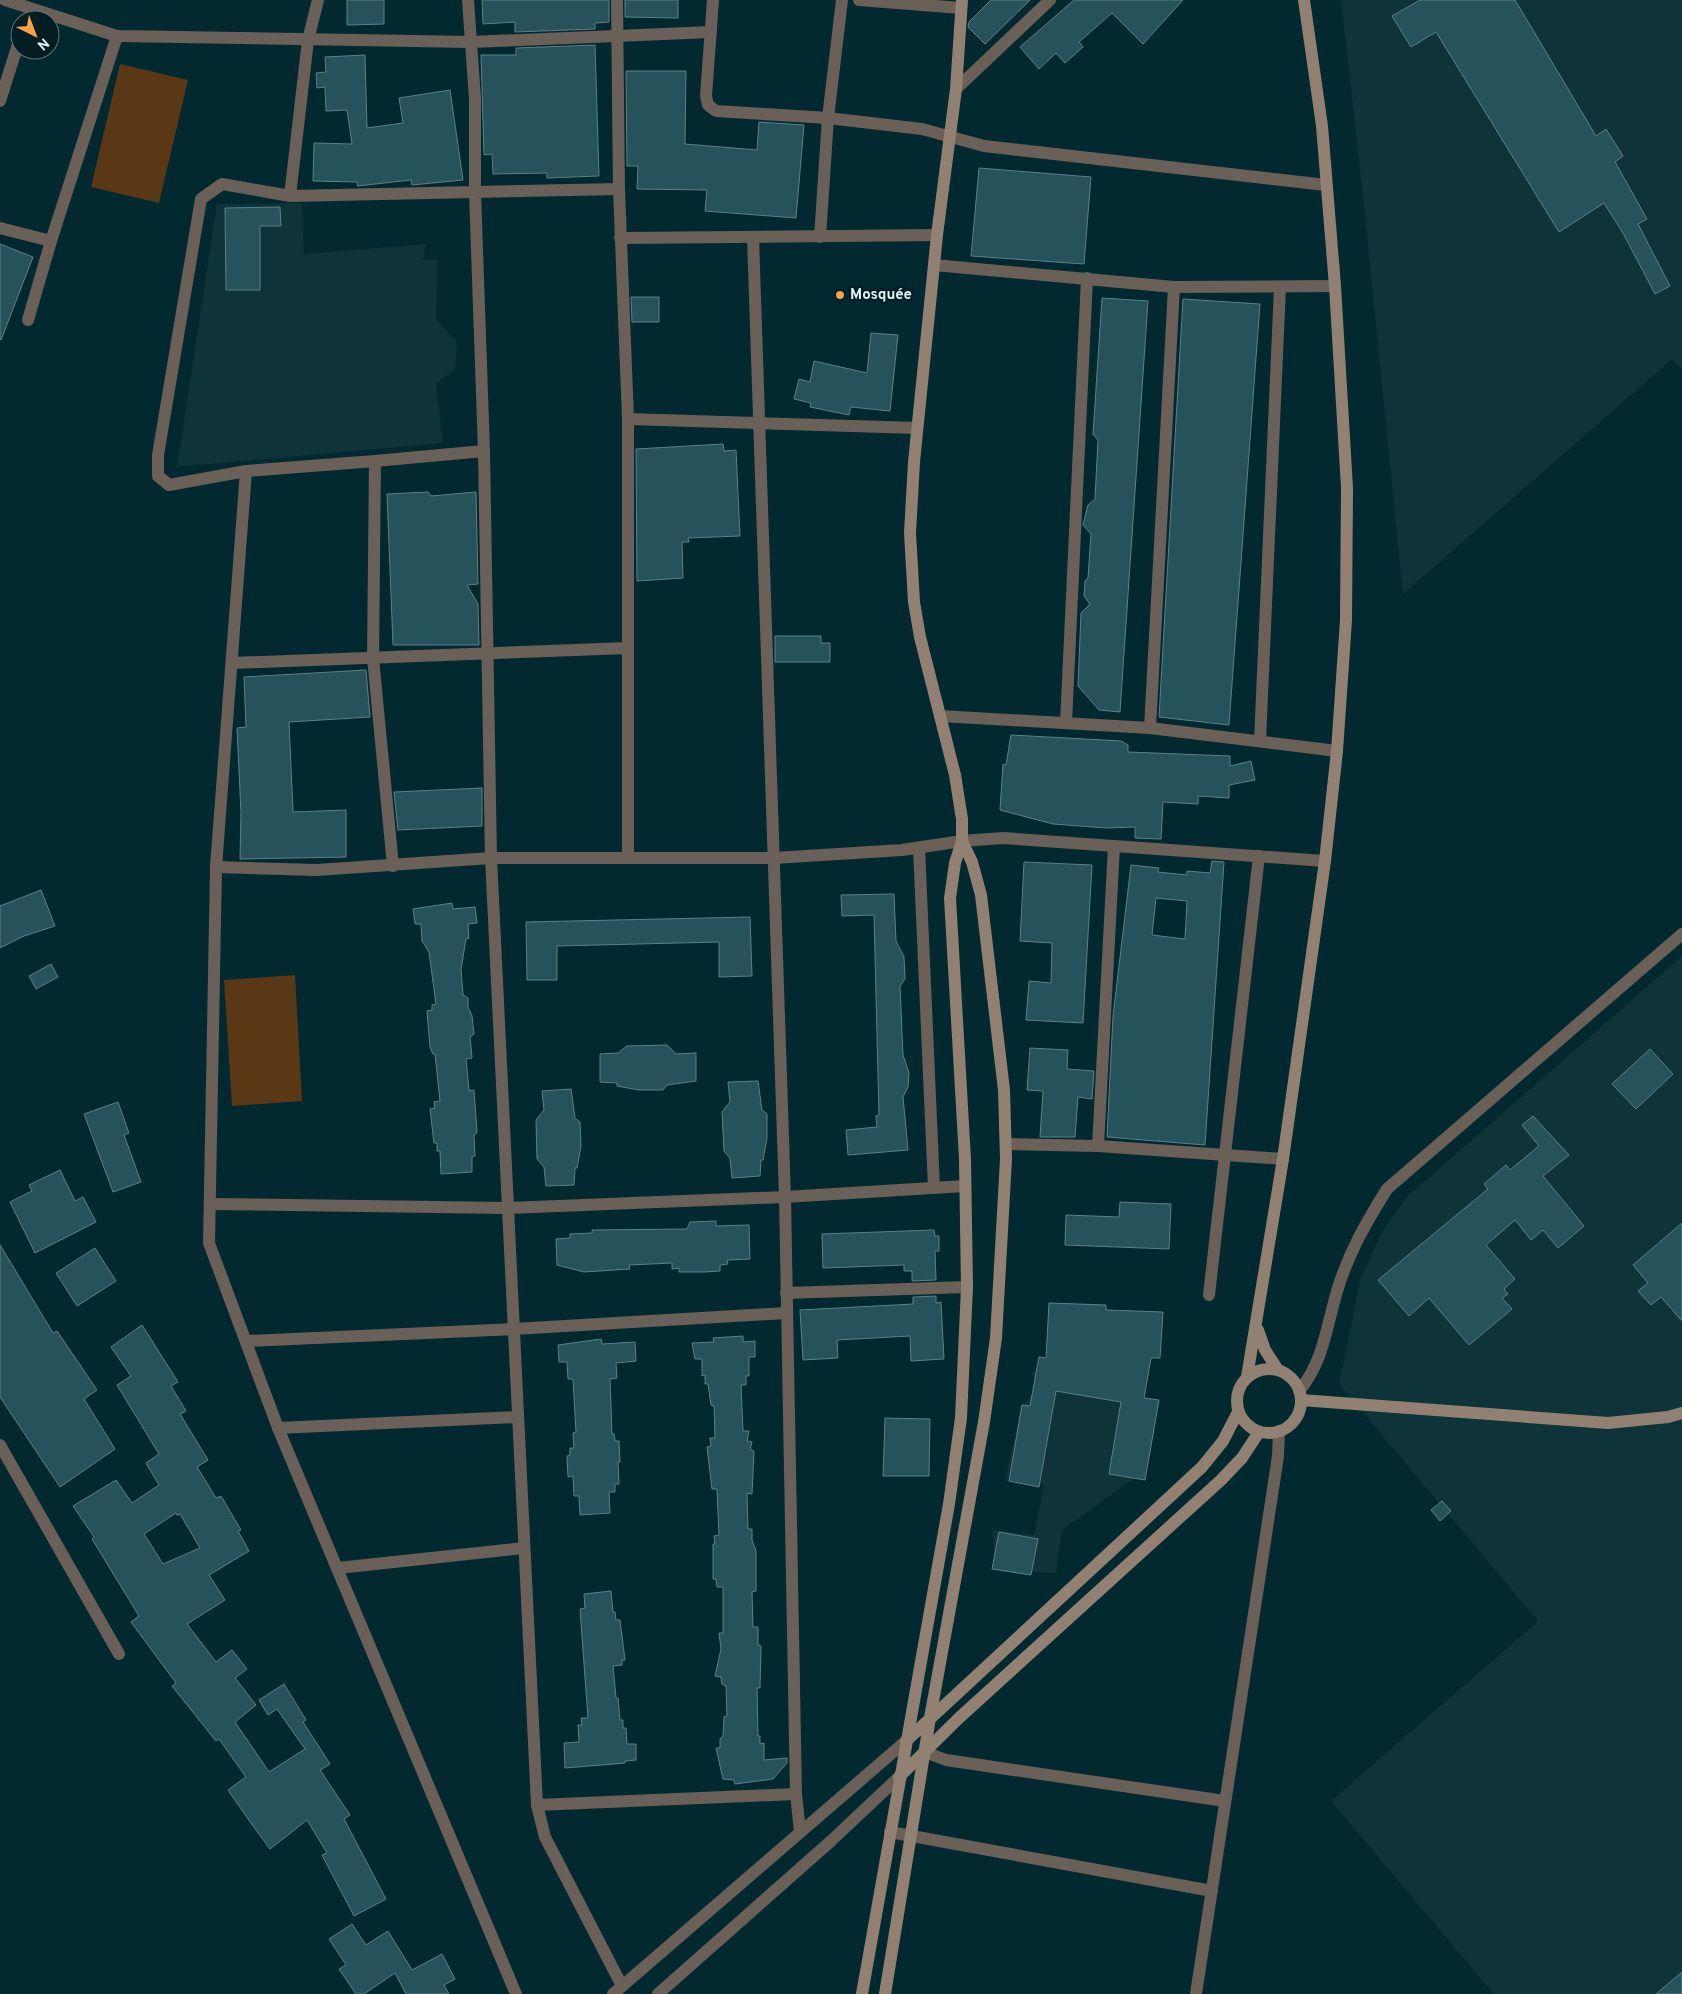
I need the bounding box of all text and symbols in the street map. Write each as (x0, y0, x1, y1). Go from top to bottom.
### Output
north arrow (10, 10, 60, 60)
text: N (33, 34, 52, 53)
place label: Mosquée (850, 286, 912, 305)
marker: Mosquée (834, 289, 846, 301)

